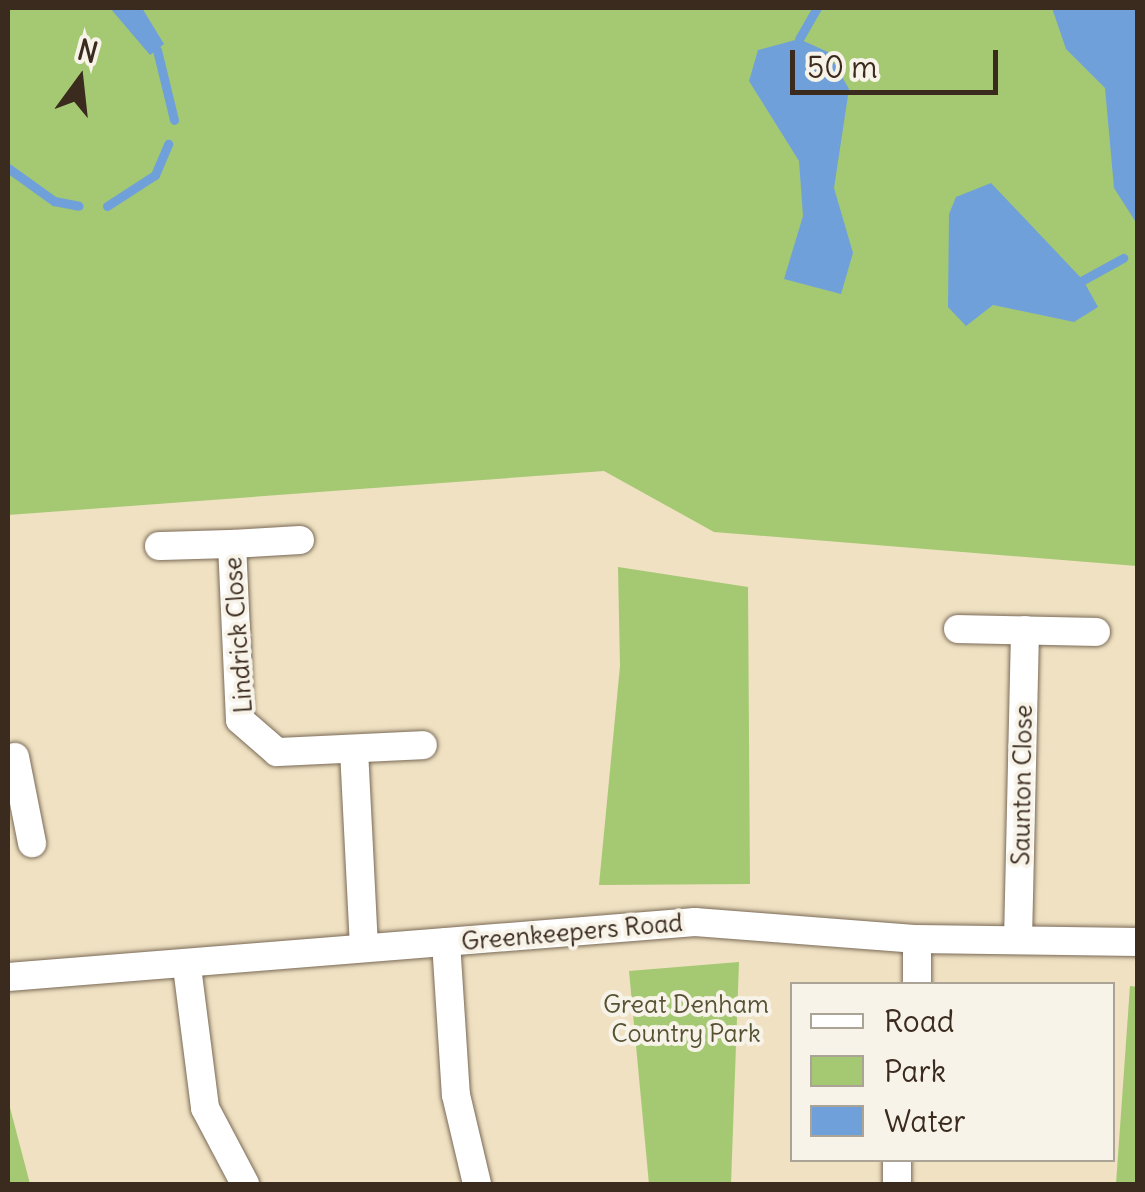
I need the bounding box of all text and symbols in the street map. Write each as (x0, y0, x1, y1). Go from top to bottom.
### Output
north arrow (30, 30, 130, 130)
scale bar (795, 30, 1002, 92)
text: N (74, 31, 102, 71)
text: 50 m (807, 48, 877, 86)
street label: Lindrick Close (218, 556, 258, 714)
street label: Saunton Close (1006, 704, 1038, 866)
street label: Greenkeepers Road (460, 907, 684, 957)
legend (790, 982, 1115, 1162)
park label: Great Denham Country Park (603, 990, 769, 1049)
text: Road (884, 1002, 954, 1040)
text: Park (884, 1052, 946, 1090)
text: Water (884, 1102, 966, 1140)

